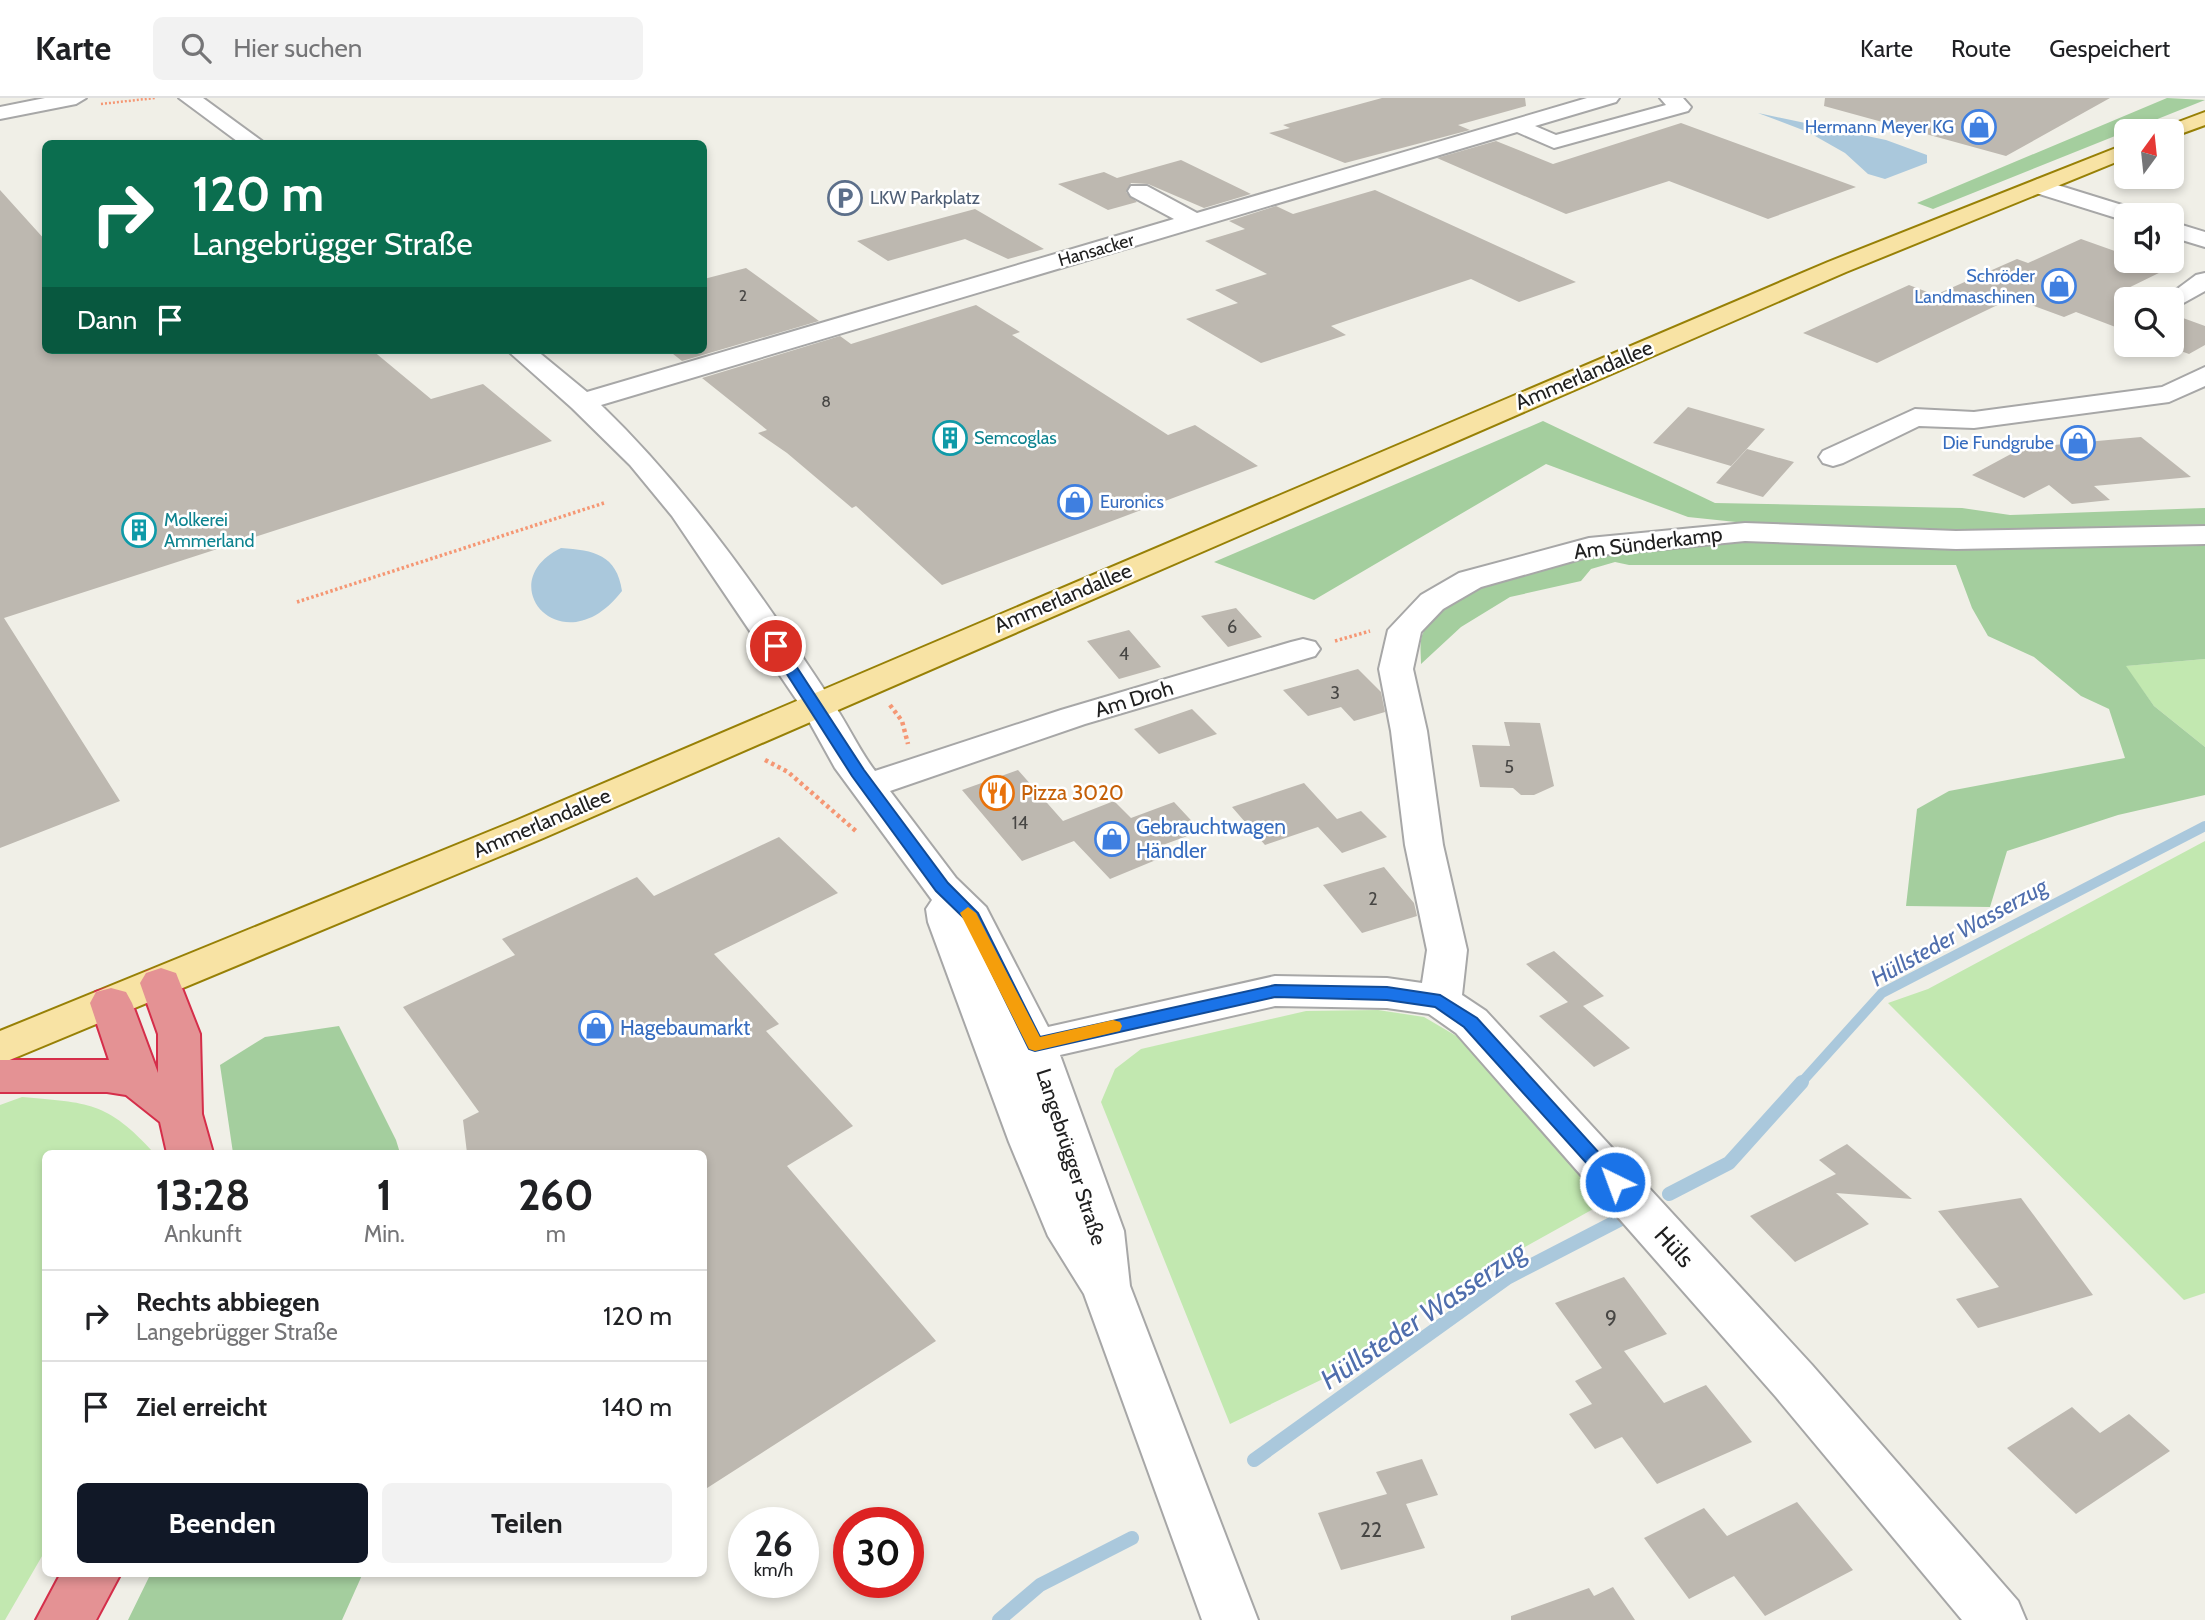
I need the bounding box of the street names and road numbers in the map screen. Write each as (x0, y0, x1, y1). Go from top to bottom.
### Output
street label: Hansacker (1055, 229, 1137, 271)
street label: Ammerlandallee (1511, 334, 1657, 415)
street label: Am Sünderkamp (1572, 521, 1724, 564)
street label: Ammerlandallee (990, 557, 1136, 638)
street label: Am Droh (1092, 675, 1176, 722)
street label: Ammerlandallee (469, 782, 615, 863)
street label: Langebrügger Straße (1031, 1065, 1112, 1249)
street label: Hüls (1649, 1220, 1700, 1273)

